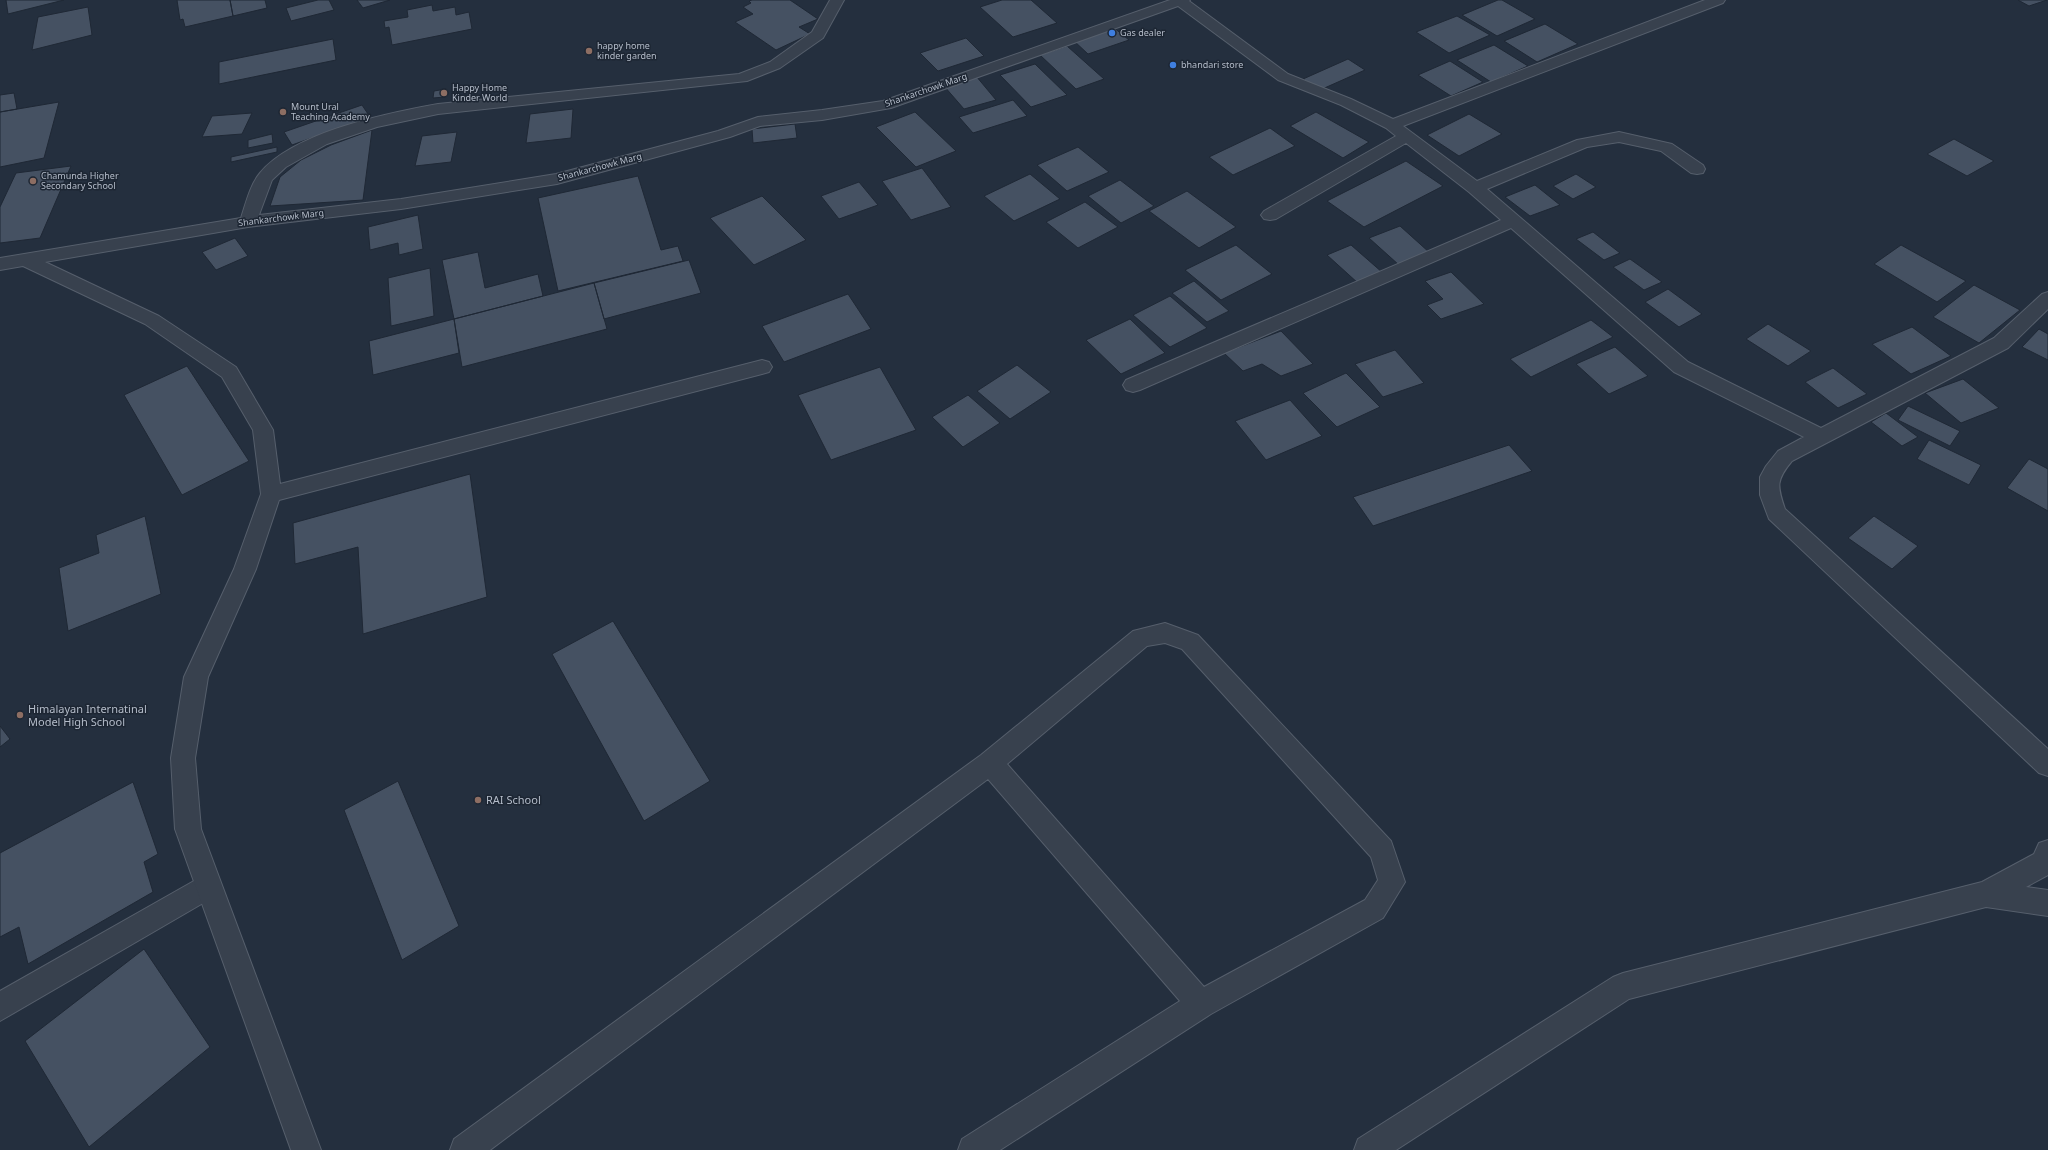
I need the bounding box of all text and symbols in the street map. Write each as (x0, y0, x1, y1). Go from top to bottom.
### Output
place label: Gas dealer (1120, 26, 1165, 39)
marker: Gas dealer (1107, 28, 1117, 38)
place label: happy home kinder garden (597, 39, 657, 62)
marker: happy home kinder garden (584, 46, 594, 56)
place label: bhandari store (1181, 58, 1243, 71)
marker: bhandari store (1168, 60, 1178, 70)
street label: Shankarchowk Marg (883, 69, 969, 110)
place label: Happy Home Kinder World (452, 81, 507, 104)
marker: Happy Home Kinder World (439, 88, 449, 98)
place label: Mount Ural Teaching Academy (291, 100, 370, 123)
marker: Mount Ural Teaching Academy (278, 107, 288, 117)
street label: Shankarchowk Marg (557, 149, 643, 184)
place label: Chamunda Higher Secondary School (41, 169, 119, 192)
marker: Chamunda Higher Secondary School (28, 176, 38, 186)
street label: Shankarchowk Marg (237, 206, 325, 229)
place label: Himalayan Internatinal Model High School (28, 701, 147, 729)
marker: Himalayan Internatinal Model High School (15, 710, 25, 720)
place label: RAI School (486, 792, 541, 807)
marker: RAI School (473, 795, 483, 805)

